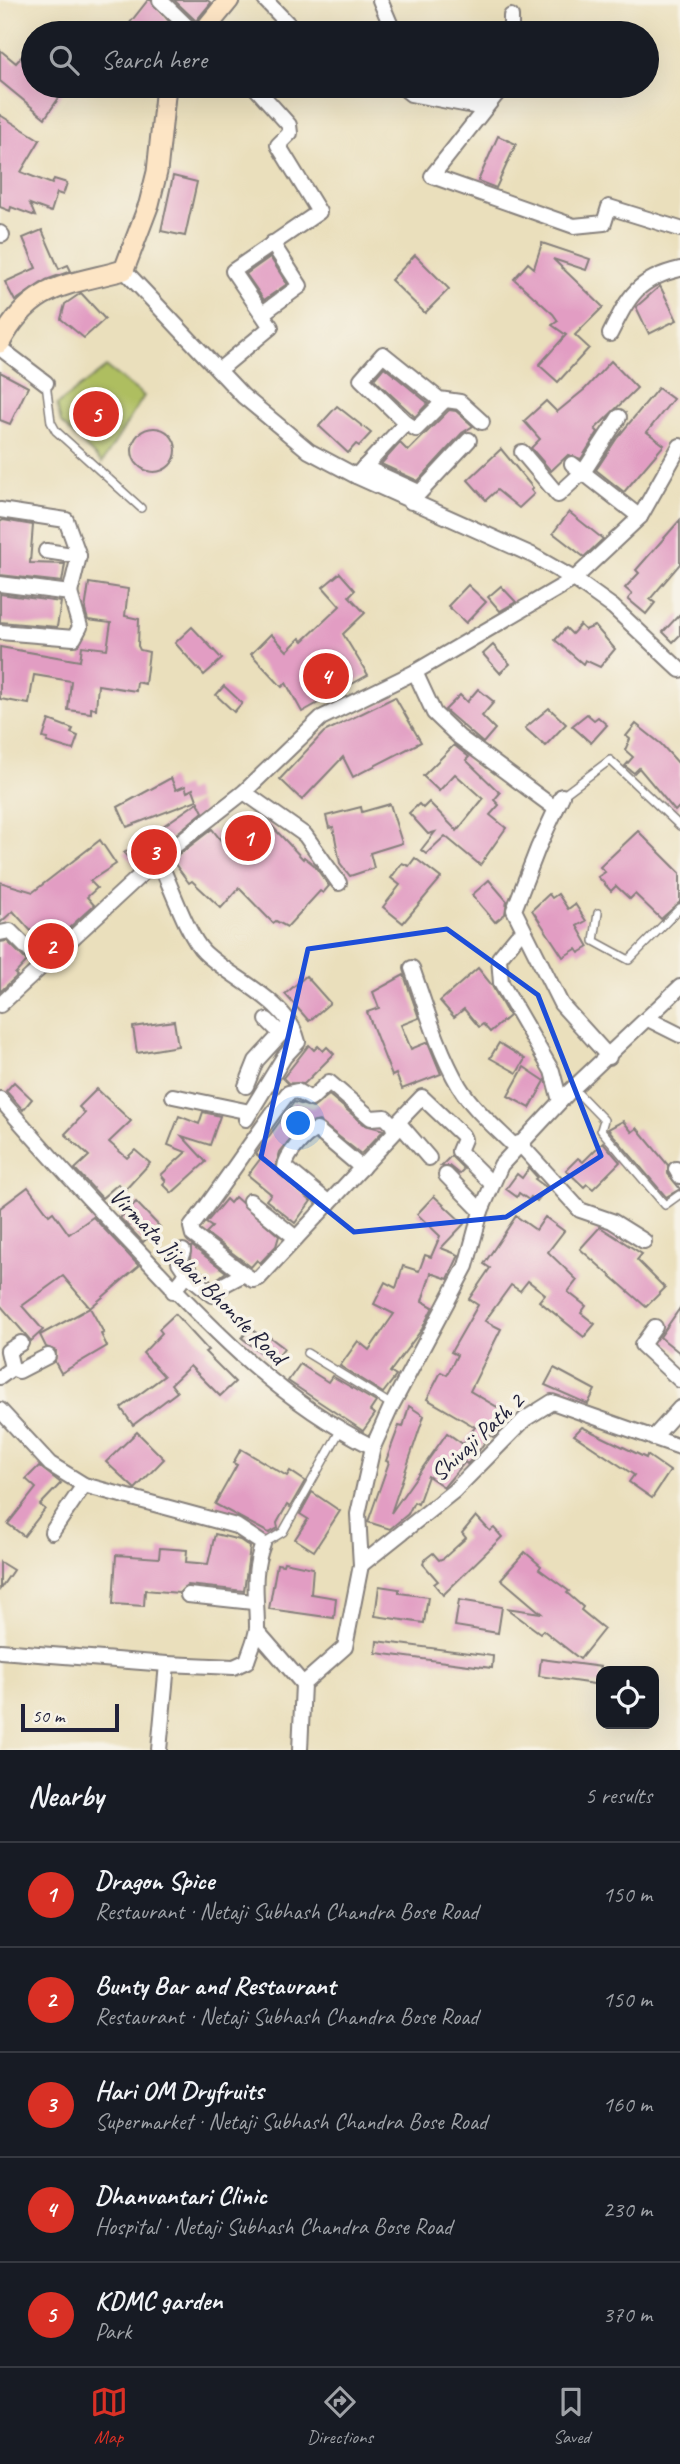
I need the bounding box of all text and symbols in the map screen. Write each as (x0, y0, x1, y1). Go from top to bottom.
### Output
search box (21, 21, 659, 98)
icon: search (45, 41, 83, 79)
text: Search here (101, 43, 207, 76)
pin: 5 (73, 388, 119, 440)
pin: 4 (303, 650, 349, 702)
pin: 1 (225, 812, 271, 864)
pin: 3 (131, 826, 177, 878)
pin: 2 (28, 920, 74, 972)
your location (281, 1106, 315, 1140)
street label: Virmata Jijabai Bhonsle Road (103, 1181, 295, 1373)
street label: Shivaji Path 2 (424, 1385, 531, 1488)
map controls (596, 1666, 659, 1729)
button: locate (596, 1666, 659, 1729)
scale bar (21, 1701, 119, 1733)
text: 50 m (32, 1704, 64, 1728)
text: Nearby (28, 1777, 104, 1815)
text: 5 results (585, 1781, 652, 1810)
text: Dragon Spice (95, 1864, 214, 1897)
text: 1 (46, 1880, 56, 1909)
text: 150 m (603, 1880, 652, 1909)
text: Restaurant · Netaji Subhash Chandra Bose Road (95, 1897, 478, 1926)
text: Bunty Bar and Restaurant (95, 1969, 335, 2002)
text: 2 (46, 1985, 56, 2014)
text: 150 m (603, 1985, 652, 2014)
text: Restaurant · Netaji Subhash Chandra Bose Road (95, 2002, 478, 2031)
text: Hari OM Dryfruits (95, 2074, 264, 2107)
text: 3 (46, 2090, 56, 2119)
text: 160 m (603, 2090, 652, 2119)
text: Supermarket · Netaji Subhash Chandra Bose Road (95, 2107, 487, 2136)
text: Dhanvantari Clinic (95, 2179, 267, 2212)
text: 4 (46, 2195, 56, 2224)
text: 230 m (603, 2195, 652, 2224)
text: Hospital · Netaji Subhash Chandra Bose Road (95, 2212, 452, 2241)
text: KDMC garden (95, 2284, 222, 2317)
text: 5 (46, 2300, 56, 2329)
text: 370 m (603, 2300, 652, 2329)
text: Park (95, 2317, 131, 2346)
tab: Map (90, 2383, 128, 2449)
tab: Directions (307, 2383, 373, 2449)
tab: Saved (552, 2383, 590, 2449)

